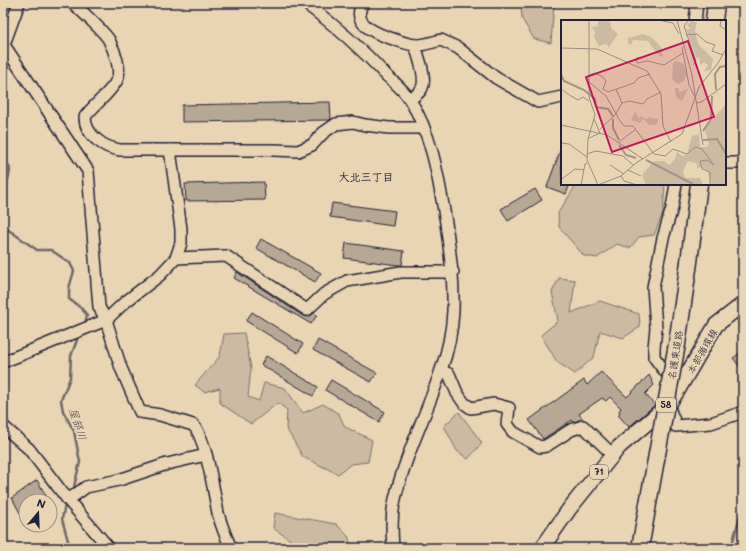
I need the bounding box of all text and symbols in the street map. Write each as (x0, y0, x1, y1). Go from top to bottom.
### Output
inset map (561, 20, 726, 185)
district label: 大北三丁目 (339, 169, 394, 184)
street label: 本部循環線 (683, 326, 721, 376)
street label: 名護東道路 (664, 329, 686, 381)
road number: 58 (656, 398, 676, 412)
water label: 屋部川 (66, 406, 91, 442)
road number: 71 (590, 465, 608, 479)
north arrow (18, 493, 58, 533)
text: N (35, 495, 48, 512)

